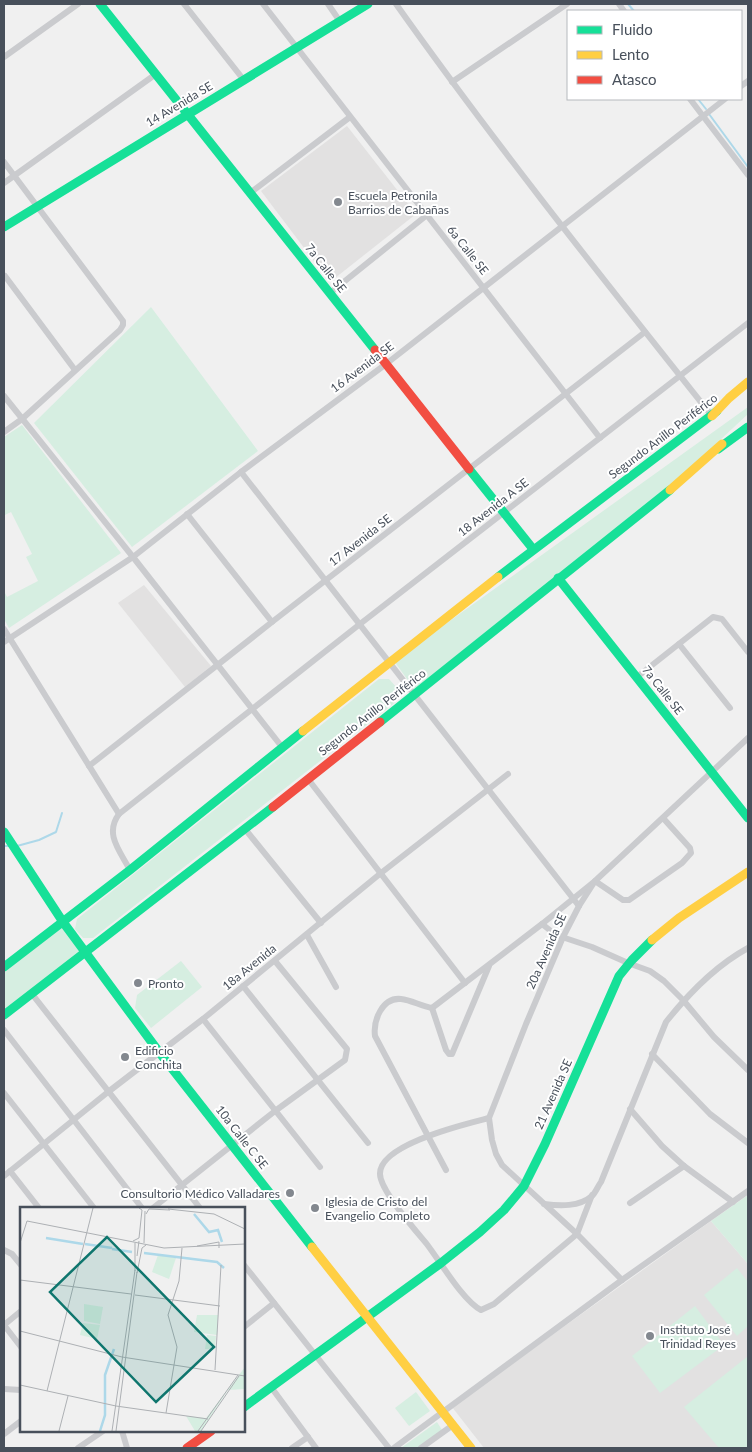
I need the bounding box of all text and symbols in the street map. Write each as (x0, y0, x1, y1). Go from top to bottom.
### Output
legend (567, 10, 742, 100)
text: Fluido (612, 20, 653, 38)
text: Lento (612, 45, 649, 63)
text: Atasco (612, 70, 657, 88)
street label: 14 Avenida SE (143, 78, 215, 130)
place label: Escuela Petronila Barrios de Cabañas (348, 188, 449, 217)
marker: Escuela Petronila Barrios de Cabañas (332, 196, 344, 208)
street label: 6a Calle SE (444, 222, 492, 278)
street label: 7a Calle SE (302, 240, 350, 296)
street label: 16 Avenida SE (327, 338, 397, 396)
street label: Segundo Anillo Periférico (606, 390, 721, 482)
street label: 18 Avenida A SE (455, 475, 531, 539)
street label: 17 Avenida SE (326, 511, 394, 569)
street label: 7a Calle SE (639, 662, 687, 718)
street label: Segundo Anillo Periférico (315, 665, 429, 759)
street label: 20a Avenida SE (523, 911, 569, 991)
street label: 18a Avenida (219, 941, 279, 993)
place label: Pronto (148, 976, 184, 991)
marker: Pronto (132, 977, 144, 989)
place label: Edificio Conchita (135, 1043, 182, 1072)
marker: Edificio Conchita (119, 1051, 131, 1063)
street label: 21 Avenida SE (531, 1056, 575, 1131)
street label: 10a Calle C SE (213, 1102, 272, 1172)
place label: Consultorio Médico Valladares (121, 1186, 280, 1201)
marker: Consultorio Médico Valladares (284, 1187, 296, 1199)
place label: Iglesia de Cristo del Evangelio Completo (325, 1194, 430, 1223)
marker: Iglesia de Cristo del Evangelio Completo (309, 1202, 321, 1214)
inset map (20, 1207, 245, 1432)
place label: Instituto José Trinidad Reyes (660, 1322, 736, 1351)
marker: Instituto José Trinidad Reyes (644, 1330, 656, 1342)

